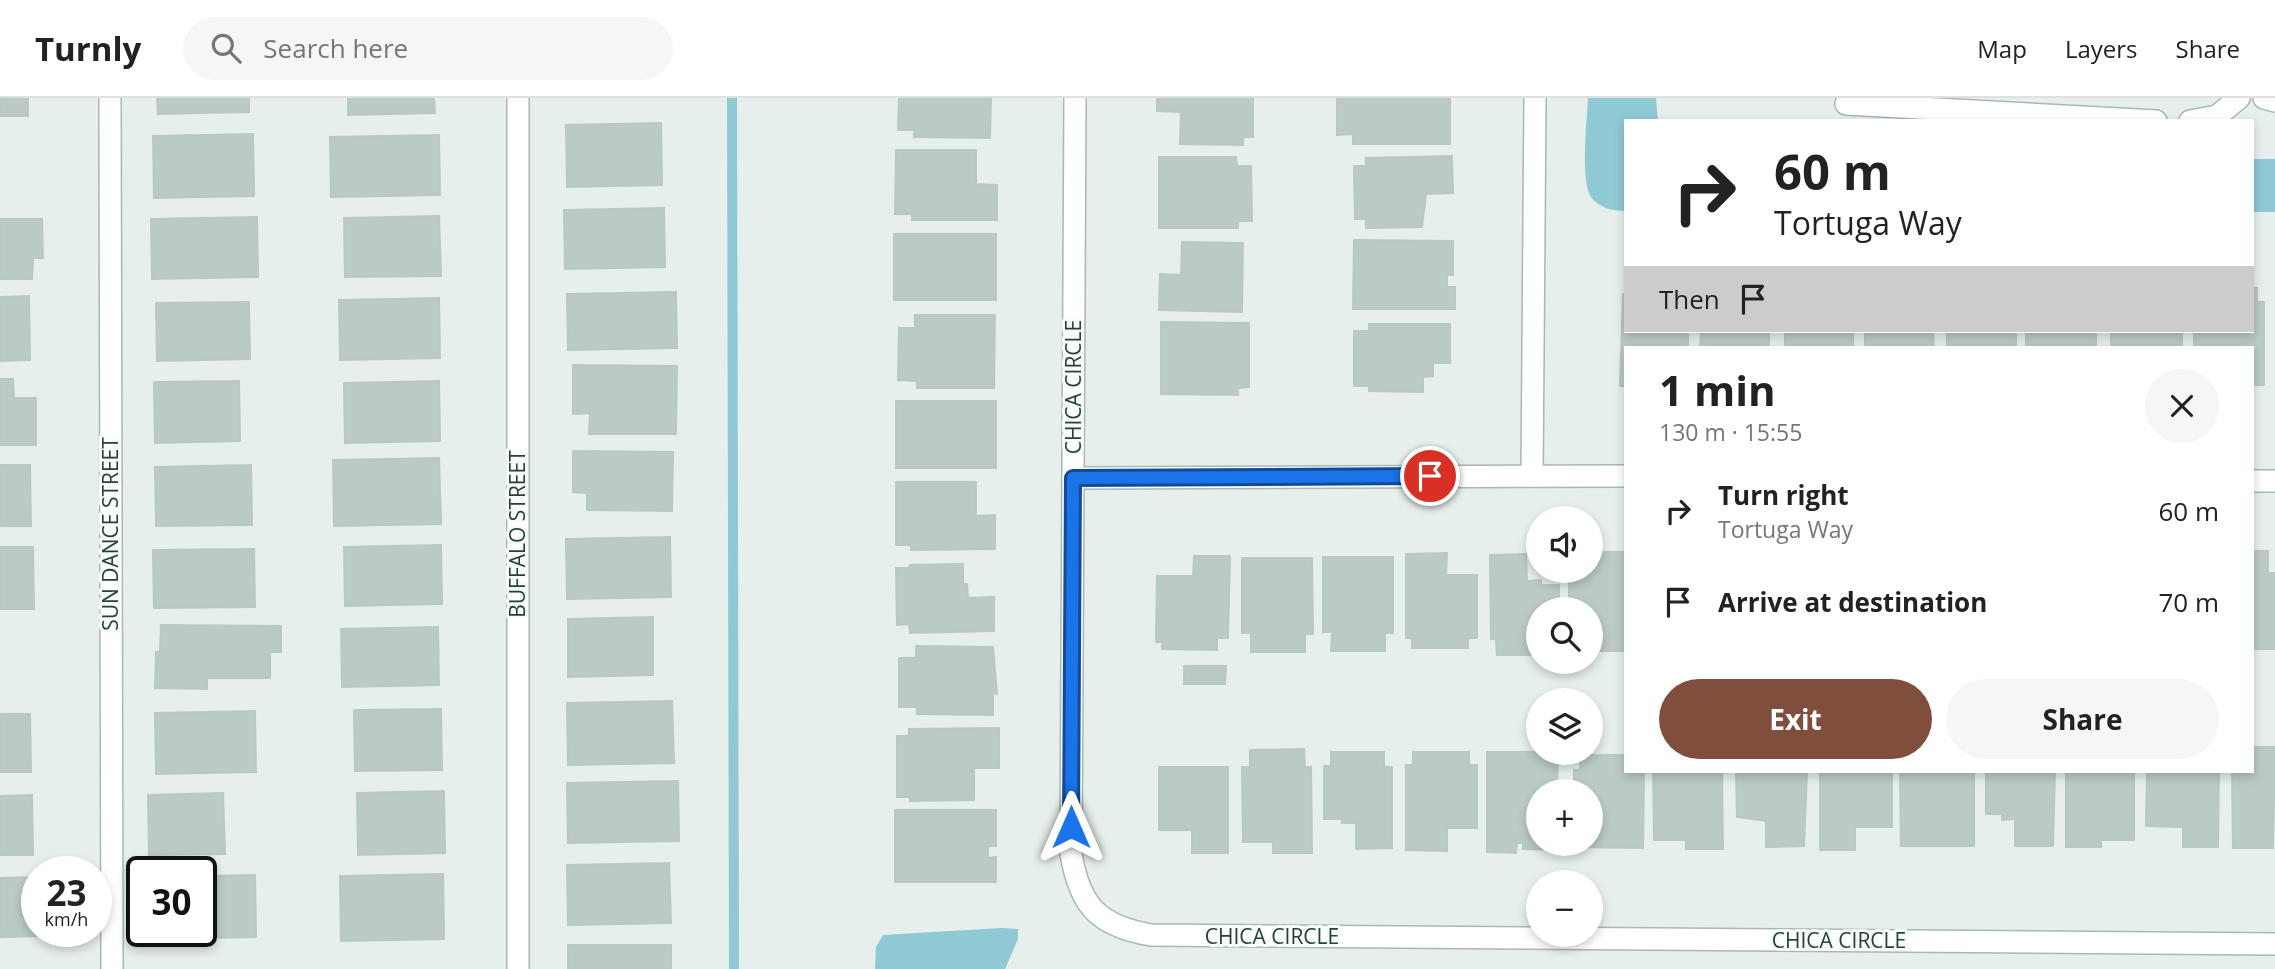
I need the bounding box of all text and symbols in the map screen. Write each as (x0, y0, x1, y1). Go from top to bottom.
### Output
search box (183, 17, 673, 80)
text: Turnly (35, 26, 141, 71)
icon: search (207, 29, 245, 67)
text: Search here (263, 30, 408, 66)
text: Map (1977, 32, 2027, 65)
text: Layers (2065, 32, 2138, 65)
text: Share (2176, 32, 2240, 65)
text: 60 m (1774, 138, 1891, 204)
icon: right (1659, 147, 1750, 238)
text: Tortuga Way (1774, 201, 1962, 244)
icon: arrive (1734, 280, 1772, 318)
text: Then (1659, 281, 1720, 317)
street label: CHICA CIRCLE (1059, 320, 1087, 454)
text: 1 min (1659, 361, 1776, 418)
button: close (2145, 369, 2219, 443)
text: 130 m · 15:55 (1659, 416, 1802, 448)
street label: SUN DANCE STREET (96, 437, 124, 631)
pin (1400, 446, 1460, 506)
street label: BUFFALO STREET (503, 450, 531, 618)
icon: arrive (1411, 457, 1449, 495)
text: Turn right (1718, 477, 1849, 513)
icon: right (1659, 492, 1697, 530)
text: 60 m (2158, 493, 2219, 529)
map controls (1526, 506, 1603, 947)
button: sound (1526, 506, 1603, 583)
text: Tortuga Way (1718, 513, 1853, 545)
icon: arrive (1659, 583, 1697, 621)
text: Arrive at destination (1718, 584, 1987, 620)
text: 70 m (2158, 584, 2219, 620)
button: search (1526, 597, 1603, 674)
button: Exit (1659, 679, 1932, 759)
button: Share (1946, 679, 2219, 759)
button: layers (1526, 688, 1603, 765)
button: + (1526, 779, 1603, 856)
position arrow (1034, 790, 1108, 864)
speed limit sign: 30 (126, 856, 217, 947)
text: 23 (46, 869, 87, 916)
button: − (1526, 870, 1603, 947)
text: km/h (45, 907, 88, 931)
street label: CHICA CIRCLE (1205, 922, 1339, 950)
street label: CHICA CIRCLE (1772, 926, 1906, 954)

